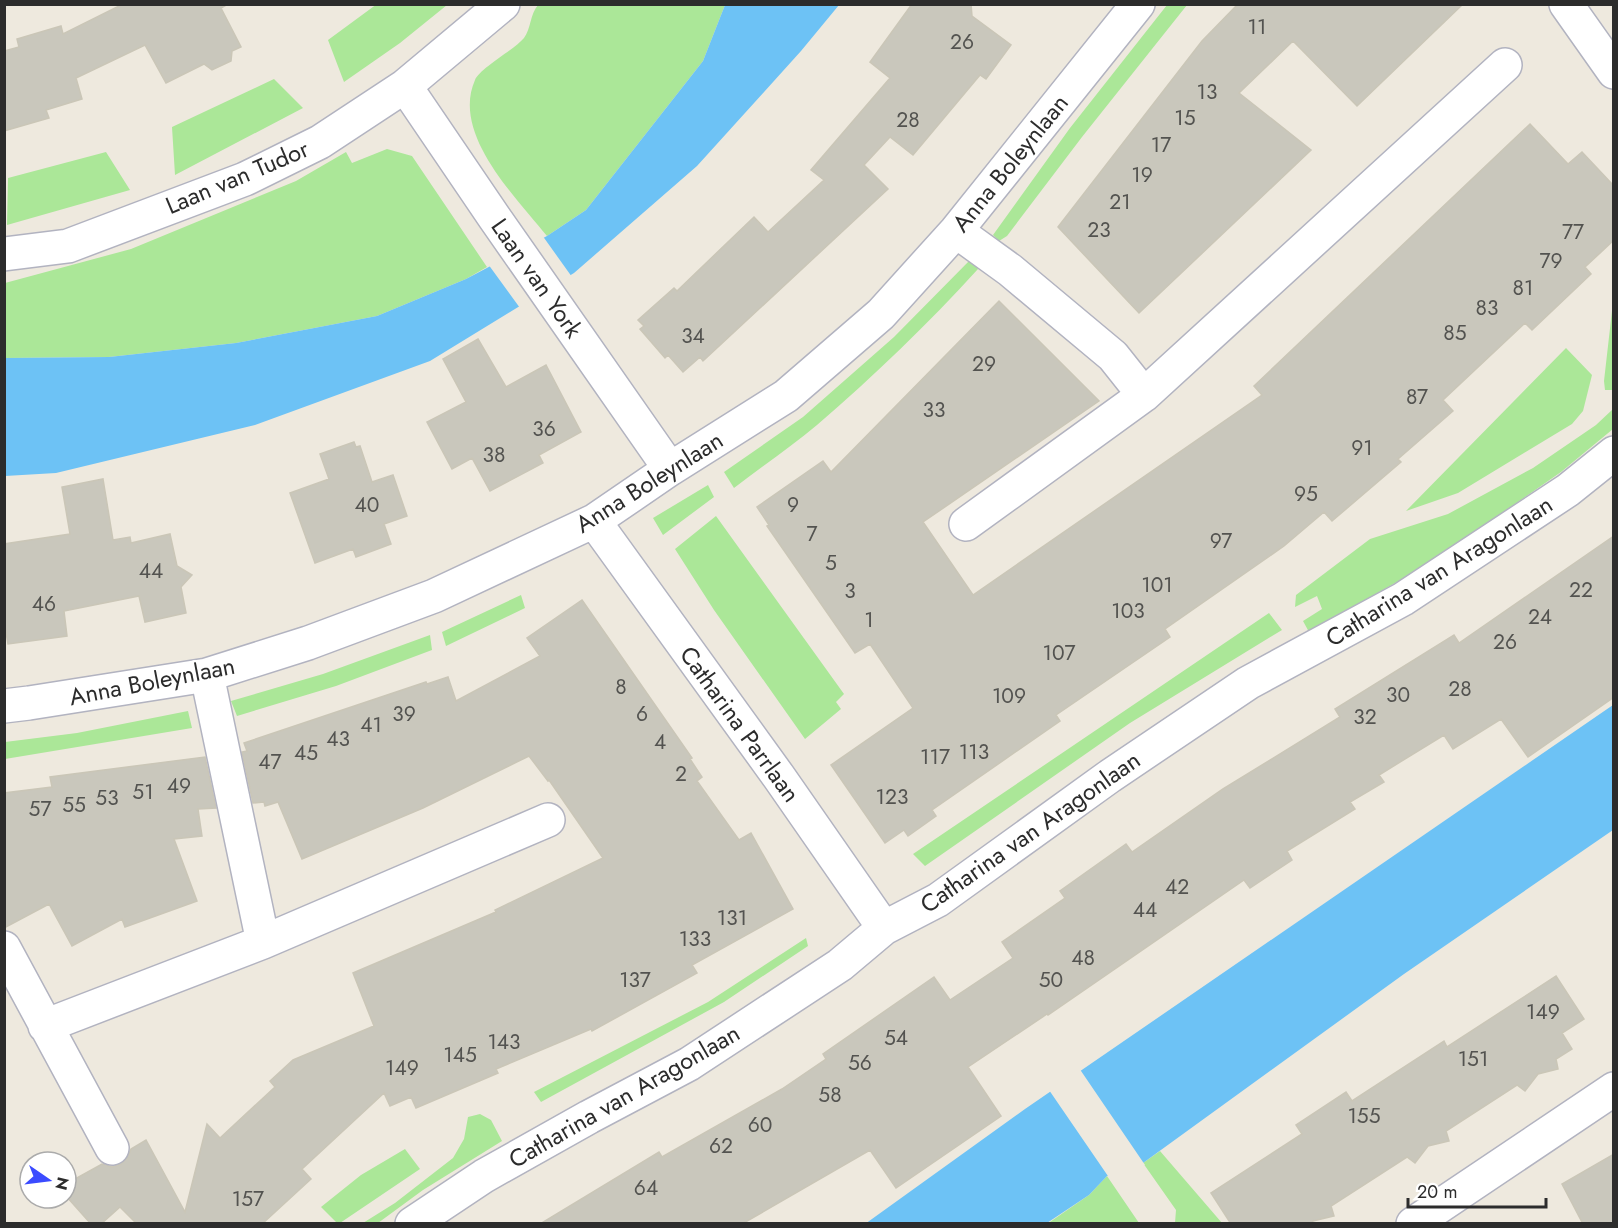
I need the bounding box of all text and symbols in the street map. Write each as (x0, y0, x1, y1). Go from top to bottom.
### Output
house number: 11 (1248, 12, 1266, 42)
house number: 26 (950, 27, 974, 57)
house number: 13 (1197, 77, 1217, 107)
street label: Anna Boleynlaan (943, 87, 1077, 239)
house number: 15 (1174, 103, 1196, 133)
house number: 28 (896, 105, 920, 135)
house number: 17 (1151, 130, 1171, 160)
street label: Laan van Tudor (160, 131, 315, 223)
house number: 19 (1131, 160, 1153, 190)
house number: 21 (1109, 187, 1131, 217)
street label: Laan van York (483, 211, 591, 345)
house number: 23 (1087, 215, 1111, 245)
house number: 77 (1562, 217, 1584, 247)
house number: 79 (1539, 246, 1563, 276)
house number: 81 (1513, 273, 1533, 303)
house number: 83 (1476, 293, 1498, 323)
house number: 85 (1443, 318, 1467, 348)
house number: 34 (681, 321, 705, 351)
house number: 29 (972, 349, 996, 379)
house number: 87 (1406, 382, 1428, 412)
house number: 33 (923, 395, 945, 425)
house number: 36 (532, 414, 556, 444)
street label: Anna Boleynlaan (568, 423, 730, 541)
house number: 91 (1351, 433, 1373, 463)
house number: 38 (483, 440, 505, 470)
house number: 95 (1294, 479, 1318, 509)
street label: Catharina van Aragonlaan (1319, 487, 1559, 655)
house number: 40 (355, 490, 379, 520)
house number: 9 (787, 490, 799, 520)
house number: 7 (806, 519, 818, 549)
house number: 97 (1210, 526, 1232, 556)
house number: 5 (825, 548, 837, 578)
house number: 44 (139, 556, 163, 586)
house number: 101 (1141, 570, 1173, 600)
house number: 22 (1569, 575, 1593, 605)
house number: 3 (844, 576, 856, 606)
house number: 46 (32, 589, 56, 619)
house number: 103 (1111, 596, 1145, 626)
house number: 24 (1528, 602, 1552, 632)
house number: 1 (864, 605, 874, 635)
house number: 26 (1493, 627, 1517, 657)
house number: 107 (1042, 638, 1076, 668)
street label: Catharina Parrlaan (671, 639, 809, 809)
street label: Anna Boleynlaan (66, 648, 238, 714)
house number: 8 (615, 672, 627, 702)
house number: 28 (1448, 674, 1472, 704)
house number: 30 (1386, 680, 1410, 710)
house number: 109 (992, 681, 1026, 711)
house number: 39 (392, 699, 416, 729)
house number: 6 (636, 699, 648, 729)
house number: 32 (1353, 702, 1377, 732)
house number: 41 (360, 710, 382, 740)
house number: 43 (326, 724, 350, 754)
house number: 4 (654, 727, 666, 757)
house number: 113 (959, 737, 989, 767)
house number: 45 (294, 738, 318, 768)
house number: 117 (920, 742, 950, 772)
street label: Catharina van Aragonlaan (913, 743, 1147, 921)
house number: 47 (258, 747, 282, 777)
house number: 2 (675, 759, 687, 789)
house number: 49 (167, 771, 191, 801)
house number: 51 (132, 777, 154, 807)
house number: 123 (876, 782, 908, 812)
house number: 53 (95, 783, 119, 813)
house number: 55 (62, 790, 86, 820)
house number: 57 (29, 794, 51, 824)
house number: 42 (1165, 872, 1189, 902)
house number: 44 (1133, 895, 1157, 925)
house number: 131 (717, 903, 747, 933)
house number: 133 (679, 924, 711, 954)
house number: 48 (1071, 943, 1095, 973)
house number: 137 (619, 965, 651, 995)
house number: 50 (1039, 965, 1063, 995)
house number: 149 (1526, 997, 1560, 1027)
street label: Catharina van Aragonlaan (502, 1015, 746, 1177)
house number: 54 (884, 1023, 908, 1053)
house number: 143 (487, 1027, 521, 1057)
house number: 145 (443, 1040, 477, 1070)
house number: 151 (1458, 1044, 1488, 1074)
house number: 56 (848, 1048, 872, 1078)
house number: 149 (385, 1053, 419, 1083)
house number: 58 (818, 1080, 842, 1110)
house number: 155 (1347, 1101, 1381, 1131)
house number: 60 (748, 1110, 772, 1140)
house number: 62 (709, 1131, 733, 1161)
north arrow (18, 1150, 78, 1210)
scale bar (1408, 1171, 1546, 1209)
house number: 64 (634, 1173, 658, 1203)
text: N (49, 1175, 75, 1192)
text: 20 m (1417, 1179, 1457, 1205)
house number: 157 (232, 1184, 264, 1214)

